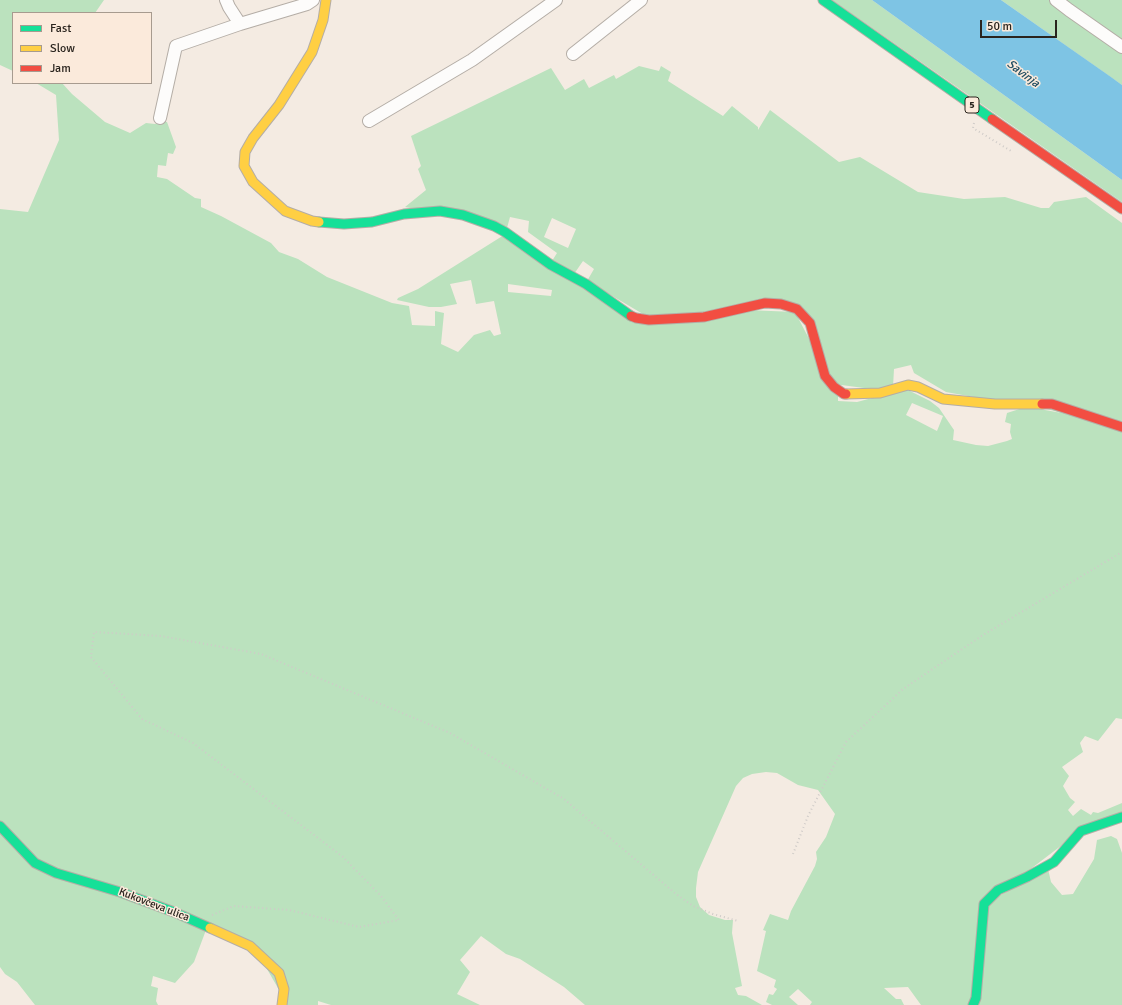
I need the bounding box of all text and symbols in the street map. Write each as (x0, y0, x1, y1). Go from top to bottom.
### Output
legend (12, 12, 152, 84)
scale bar (982, 12, 1059, 38)
text: 50 m (987, 19, 1012, 34)
text: Fast (50, 21, 71, 36)
text: Slow (50, 41, 75, 56)
water label: Savinja (1004, 57, 1042, 91)
text: Jam (50, 61, 71, 76)
road number: 5 (965, 97, 979, 113)
street label: Kukovčeva ulica (117, 885, 191, 925)

